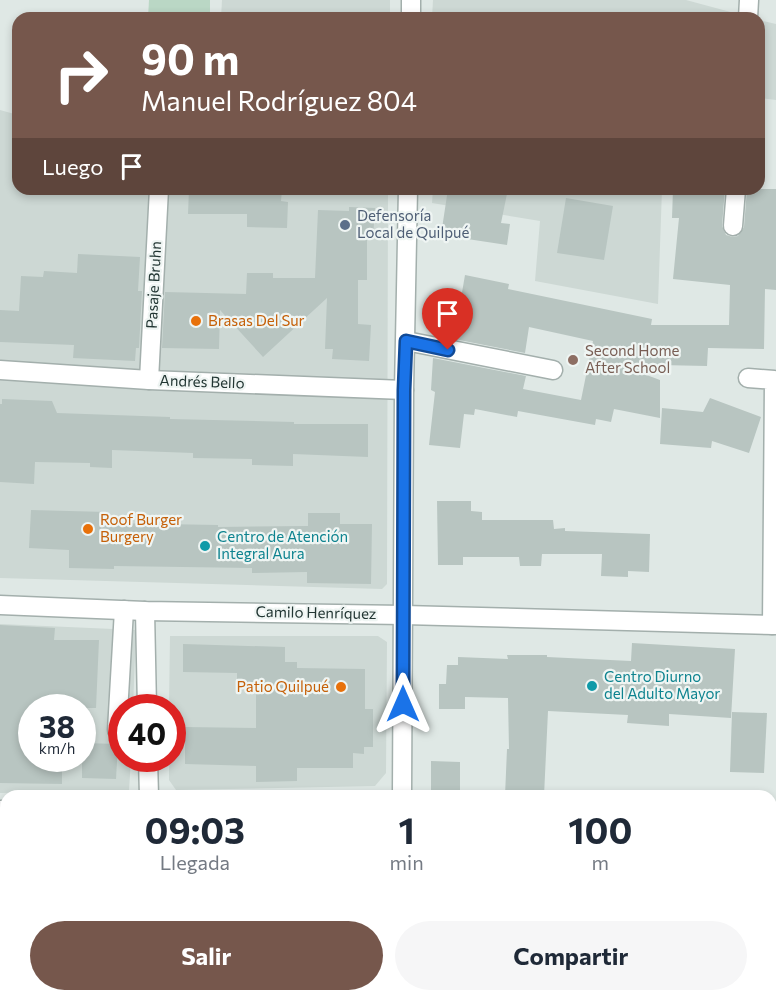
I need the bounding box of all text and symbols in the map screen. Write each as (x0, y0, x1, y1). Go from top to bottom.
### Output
text: 90 m (141, 32, 240, 84)
icon: right (42, 36, 120, 114)
text: Manuel Rodríguez 804 (141, 84, 417, 117)
icon: arrive (115, 150, 148, 183)
text: Luego (42, 153, 103, 180)
place label: Defensoría Local de Quilpué (357, 206, 469, 241)
marker: Defensoría Local de Quilpué (338, 218, 352, 232)
street label: Pasaje Bruhn (142, 241, 164, 329)
pin (422, 288, 473, 350)
icon: arrive (431, 297, 464, 330)
place label: Brasas Del Sur (208, 311, 305, 329)
marker: Brasas Del Sur (189, 314, 203, 328)
place label: Second Home After School (585, 341, 680, 376)
marker: Second Home After School (566, 353, 580, 367)
street label: Andrés Bello (159, 371, 245, 391)
place label: Roof Burger Burgery (100, 510, 182, 545)
marker: Roof Burger Burgery (81, 522, 95, 536)
place label: Centro de Atención Integral Aura (217, 527, 348, 562)
marker: Centro de Atención Integral Aura (198, 539, 212, 553)
street label: Camilo Henríquez (255, 602, 377, 622)
place label: Centro Diurno del Adulto Mayor (604, 667, 720, 702)
position arrow (371, 672, 435, 736)
place label: Patio Quilpué (236, 677, 329, 695)
marker: Centro Diurno del Adulto Mayor (585, 679, 599, 693)
marker: Patio Quilpué (334, 680, 348, 694)
speed limit sign: 40 (108, 694, 186, 772)
text: 38 (39, 707, 75, 744)
text: km/h (39, 739, 75, 757)
text: 09:03 (145, 807, 245, 851)
text: 1 (398, 807, 415, 851)
text: 100 (568, 807, 632, 851)
text: Llegada (160, 850, 230, 874)
text: min (390, 850, 424, 874)
text: m (592, 850, 609, 874)
button: Salir (30, 921, 383, 990)
button: Compartir (395, 921, 747, 990)

